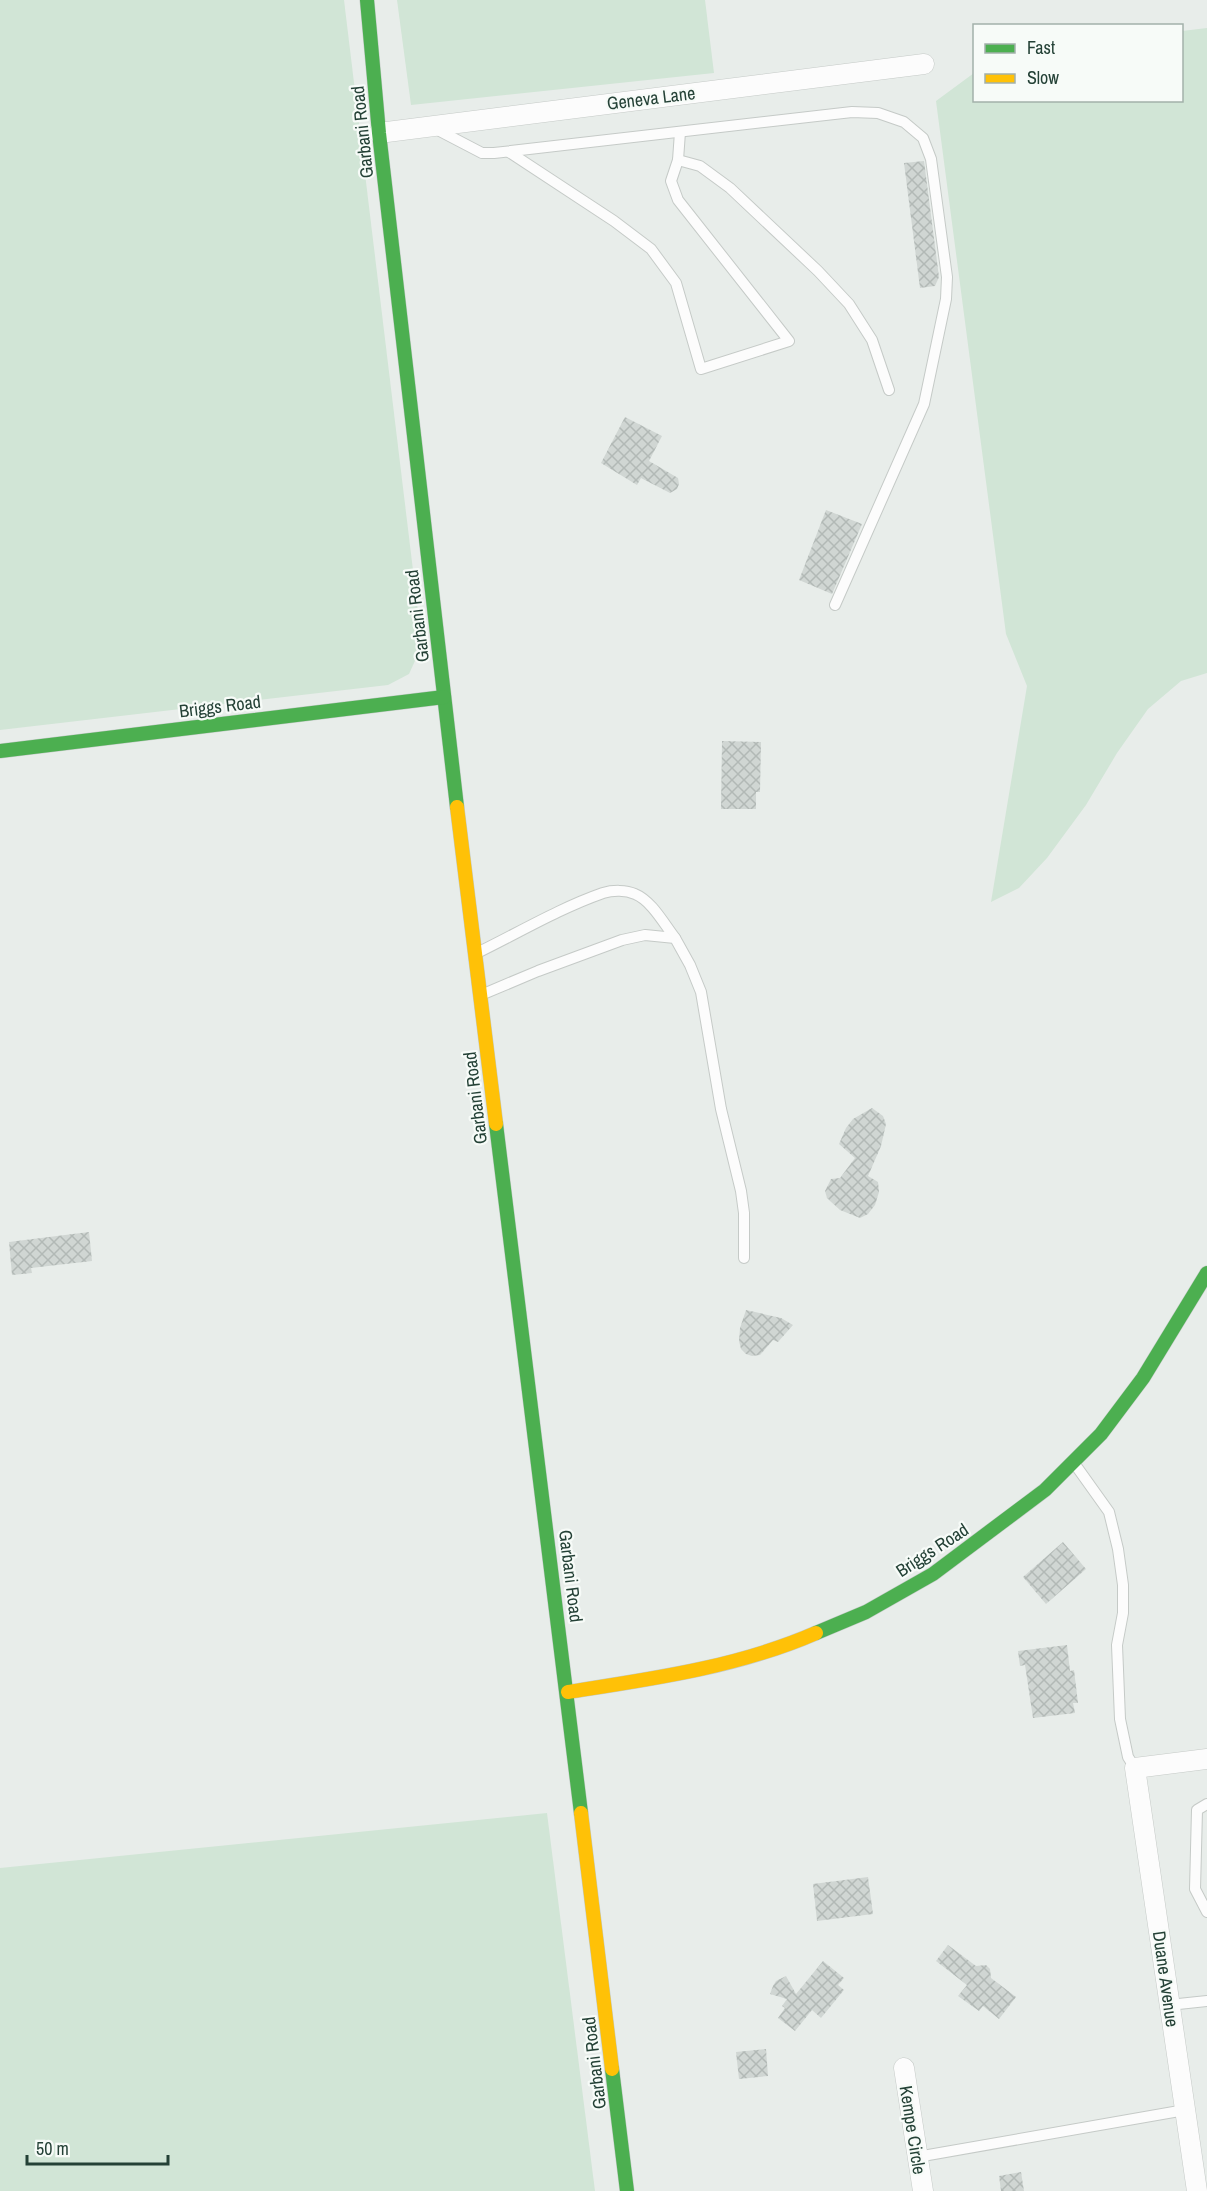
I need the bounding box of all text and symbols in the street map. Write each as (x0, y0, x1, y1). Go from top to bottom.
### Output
legend (973, 24, 1183, 102)
text: Fast (1027, 35, 1055, 60)
text: Slow (1027, 65, 1059, 90)
street label: Geneva Lane (605, 80, 697, 116)
street label: Garbani Road (345, 85, 379, 179)
street label: Garbani Road (399, 568, 435, 664)
street label: Briggs Road (178, 689, 262, 723)
street label: Garbani Road (457, 1050, 493, 1146)
street label: Briggs Road (891, 1517, 973, 1583)
street label: Garbani Road (553, 1528, 589, 1624)
street label: Duane Avenue (1147, 1929, 1185, 2029)
street label: Garbani Road (576, 2015, 612, 2111)
street label: Kempe Circle (894, 2084, 932, 2176)
scale bar (27, 2128, 168, 2166)
text: 50 m (36, 2136, 69, 2161)

